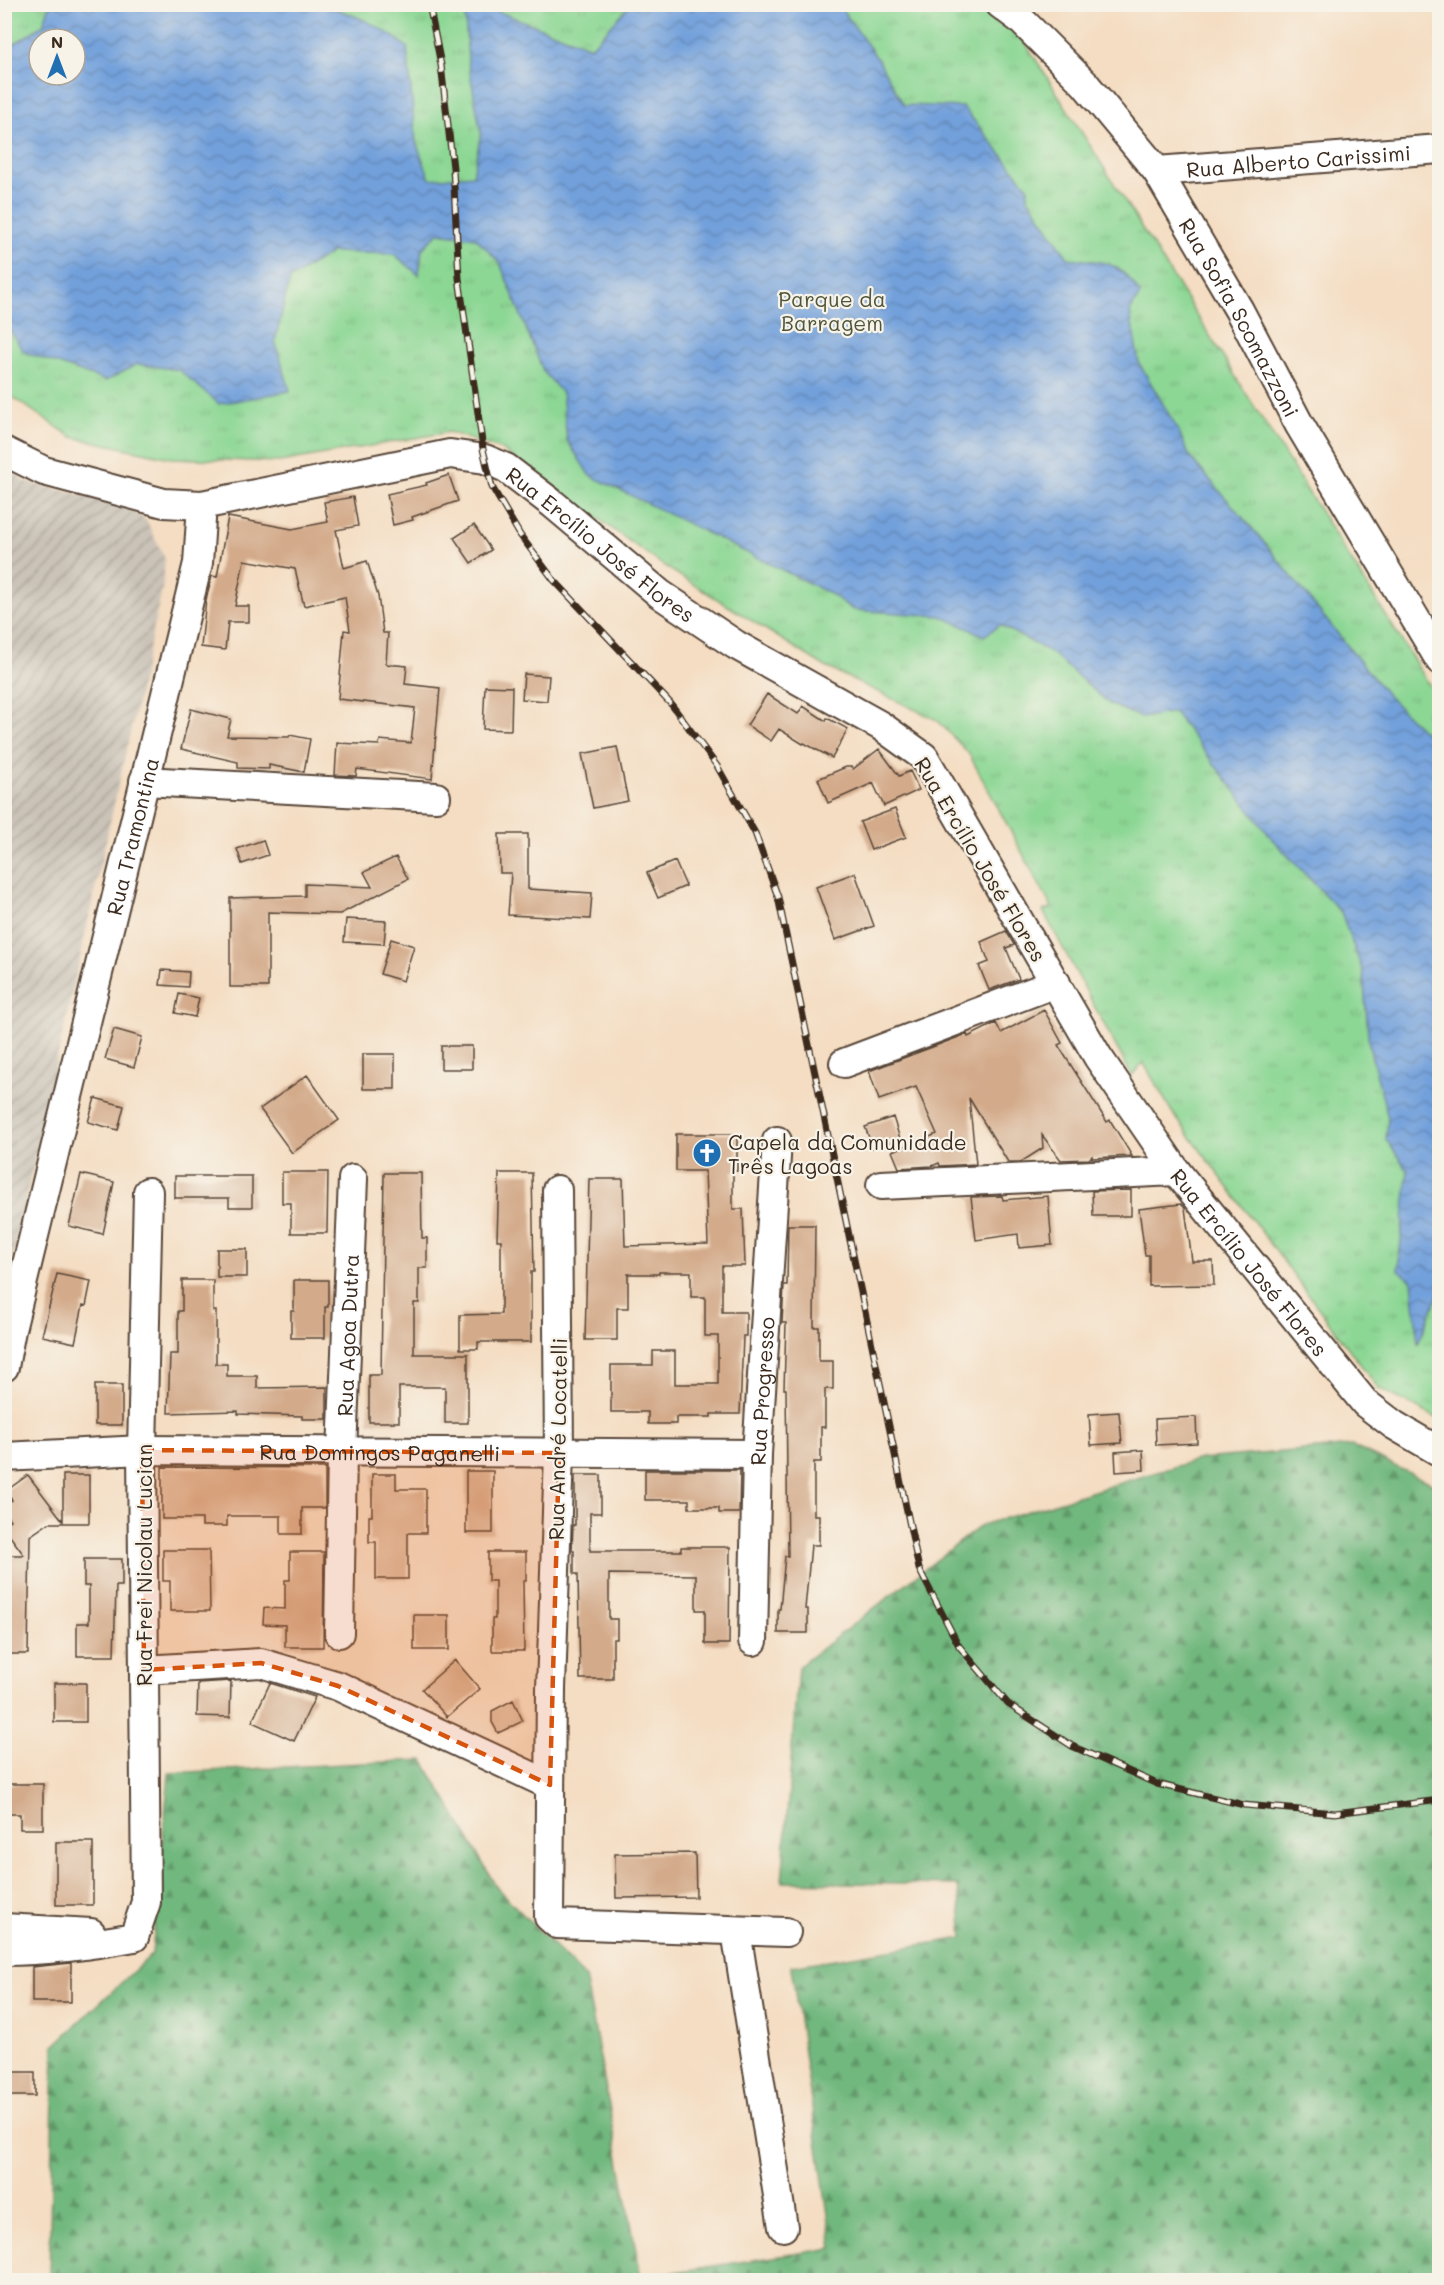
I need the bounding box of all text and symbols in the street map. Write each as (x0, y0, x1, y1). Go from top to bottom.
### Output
north arrow (27, 27, 87, 87)
text: N (51, 31, 63, 52)
street label: Rua Alberto Carissimi (1185, 138, 1412, 182)
street label: Rua Sofia Scomazzoni (1174, 213, 1306, 421)
park label: Parque da Barragem (778, 285, 886, 336)
street label: Rua Ercílio José Flores (501, 460, 701, 627)
street label: Rua Ercílio José Flores (909, 752, 1053, 966)
street label: Rua Tramontina (99, 755, 164, 918)
place label: Capela da Comunidade Três Lagoas (728, 1128, 967, 1179)
church icon: Capela da Comunidade Três Lagoas (691, 1137, 723, 1169)
street label: Rua Ercílio José Flores (1165, 1162, 1334, 1361)
street label: Rua Agoa Dutra (330, 1253, 363, 1417)
street label: Rua Progresso (743, 1316, 779, 1466)
street label: Rua André Locatelli (542, 1337, 572, 1541)
street label: Rua Domingos Paganelli (259, 1437, 500, 1466)
street label: Rua Frei Nicolau Lucian (130, 1444, 157, 1686)

